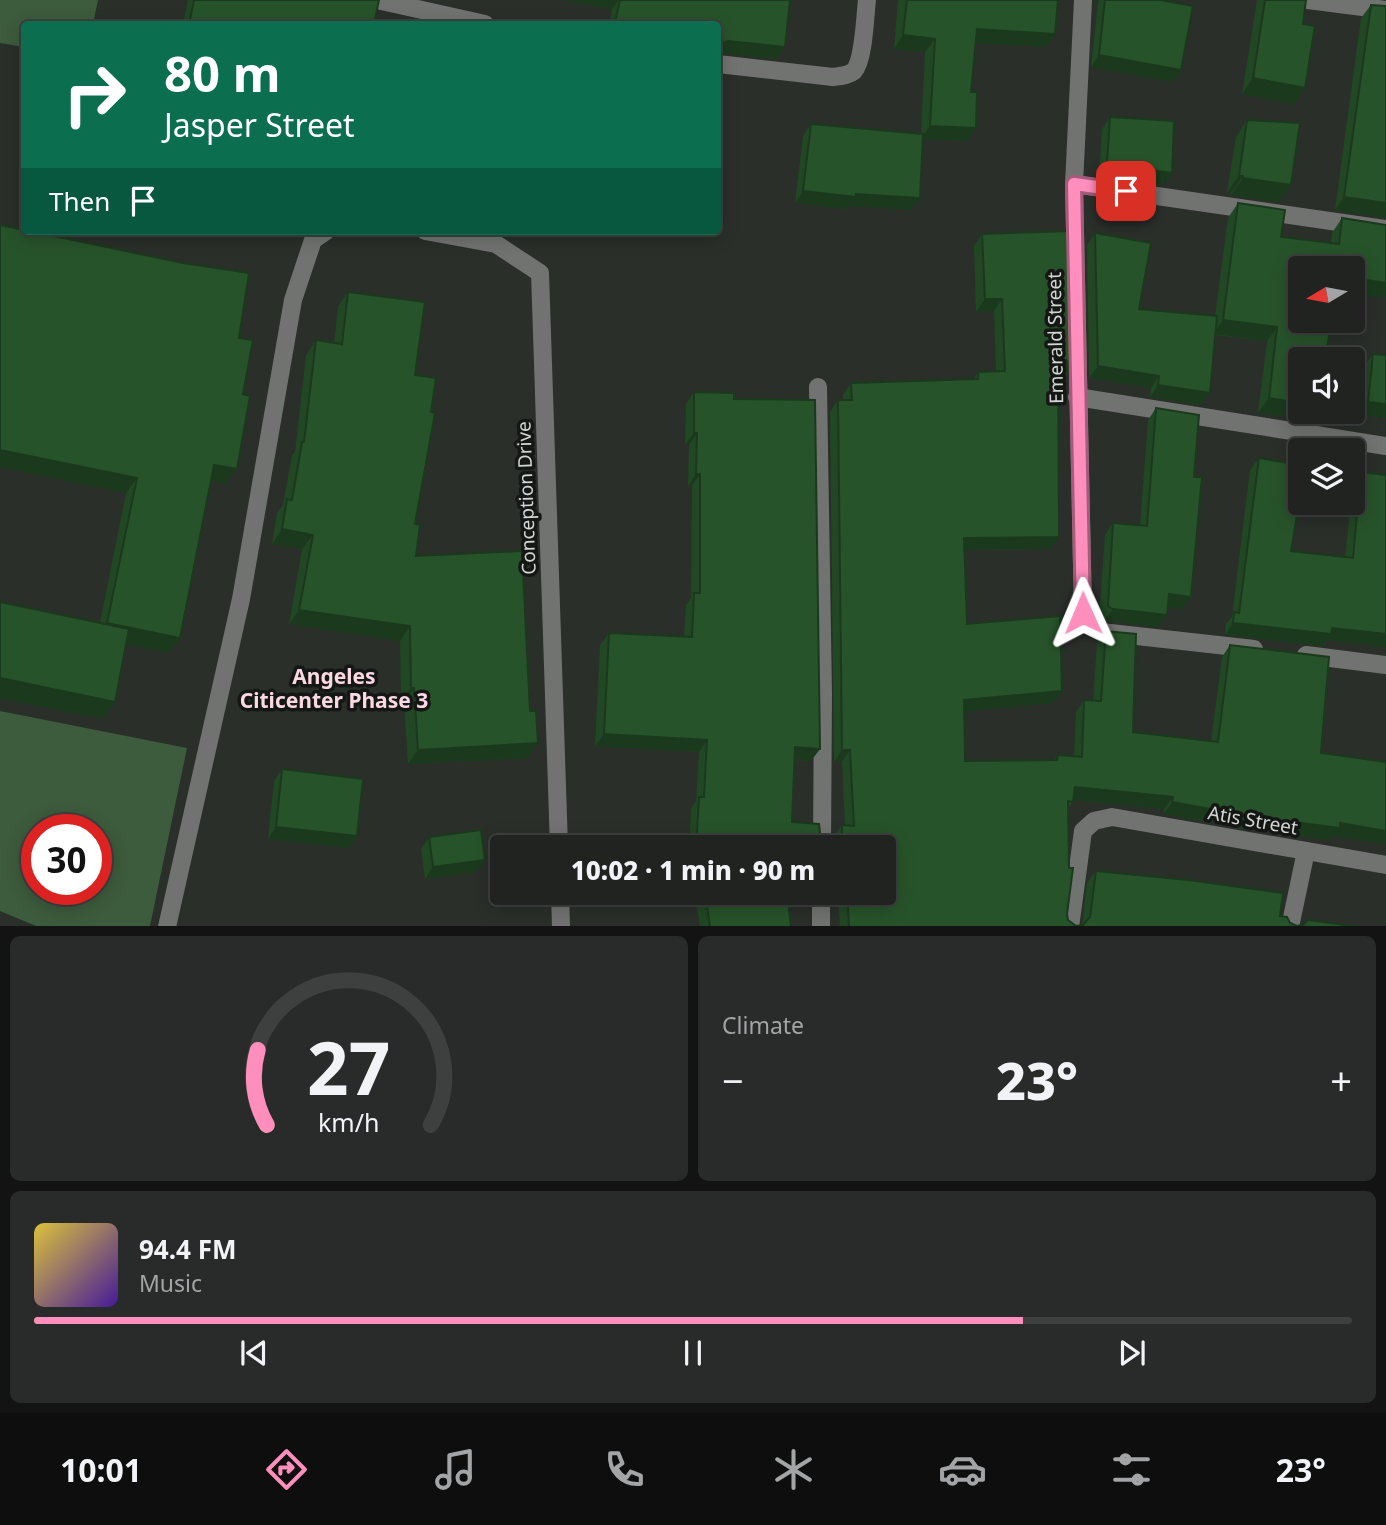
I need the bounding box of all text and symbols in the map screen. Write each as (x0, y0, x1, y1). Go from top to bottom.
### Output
text: 80 m (164, 40, 281, 106)
icon: right (49, 49, 140, 140)
text: Jasper Street (164, 103, 355, 146)
pin (1096, 161, 1156, 221)
icon: arrive (1107, 172, 1145, 210)
icon: arrive (124, 182, 162, 220)
text: Then (49, 183, 110, 219)
north arrow (1288, 256, 1365, 332)
map controls (1288, 256, 1365, 515)
street label: Emerald Street (1041, 272, 1069, 404)
button: sound (1288, 347, 1365, 424)
street label: Conception Drive (510, 421, 542, 575)
button: layers (1288, 438, 1365, 515)
position arrow (1046, 576, 1120, 650)
district label: Angeles Citicenter Phase 3 (240, 662, 428, 714)
street label: Atis Street (1206, 799, 1300, 841)
speed limit sign: 30 (21, 814, 112, 905)
text: 10:02 · 1 min · 90 m (571, 852, 815, 888)
text: Climate (722, 1009, 804, 1041)
text: 27 (307, 1017, 391, 1116)
text: 23° (996, 1044, 1078, 1115)
text: − (722, 1054, 744, 1106)
text: + (1330, 1054, 1352, 1106)
text: km/h (318, 1104, 380, 1138)
text: 94.4 FM (139, 1231, 236, 1267)
text: Music (139, 1267, 202, 1299)
icon: previous (235, 1334, 273, 1372)
icon: pause (674, 1334, 712, 1372)
icon: next (1113, 1334, 1151, 1372)
icon: directions (262, 1445, 311, 1494)
icon: music (431, 1445, 480, 1494)
icon: phone (600, 1445, 649, 1494)
icon: climate (769, 1445, 818, 1494)
icon: car (938, 1445, 987, 1494)
icon: filters (1107, 1445, 1156, 1494)
text: 10:01 (60, 1448, 142, 1491)
text: 23° (1276, 1448, 1326, 1491)

